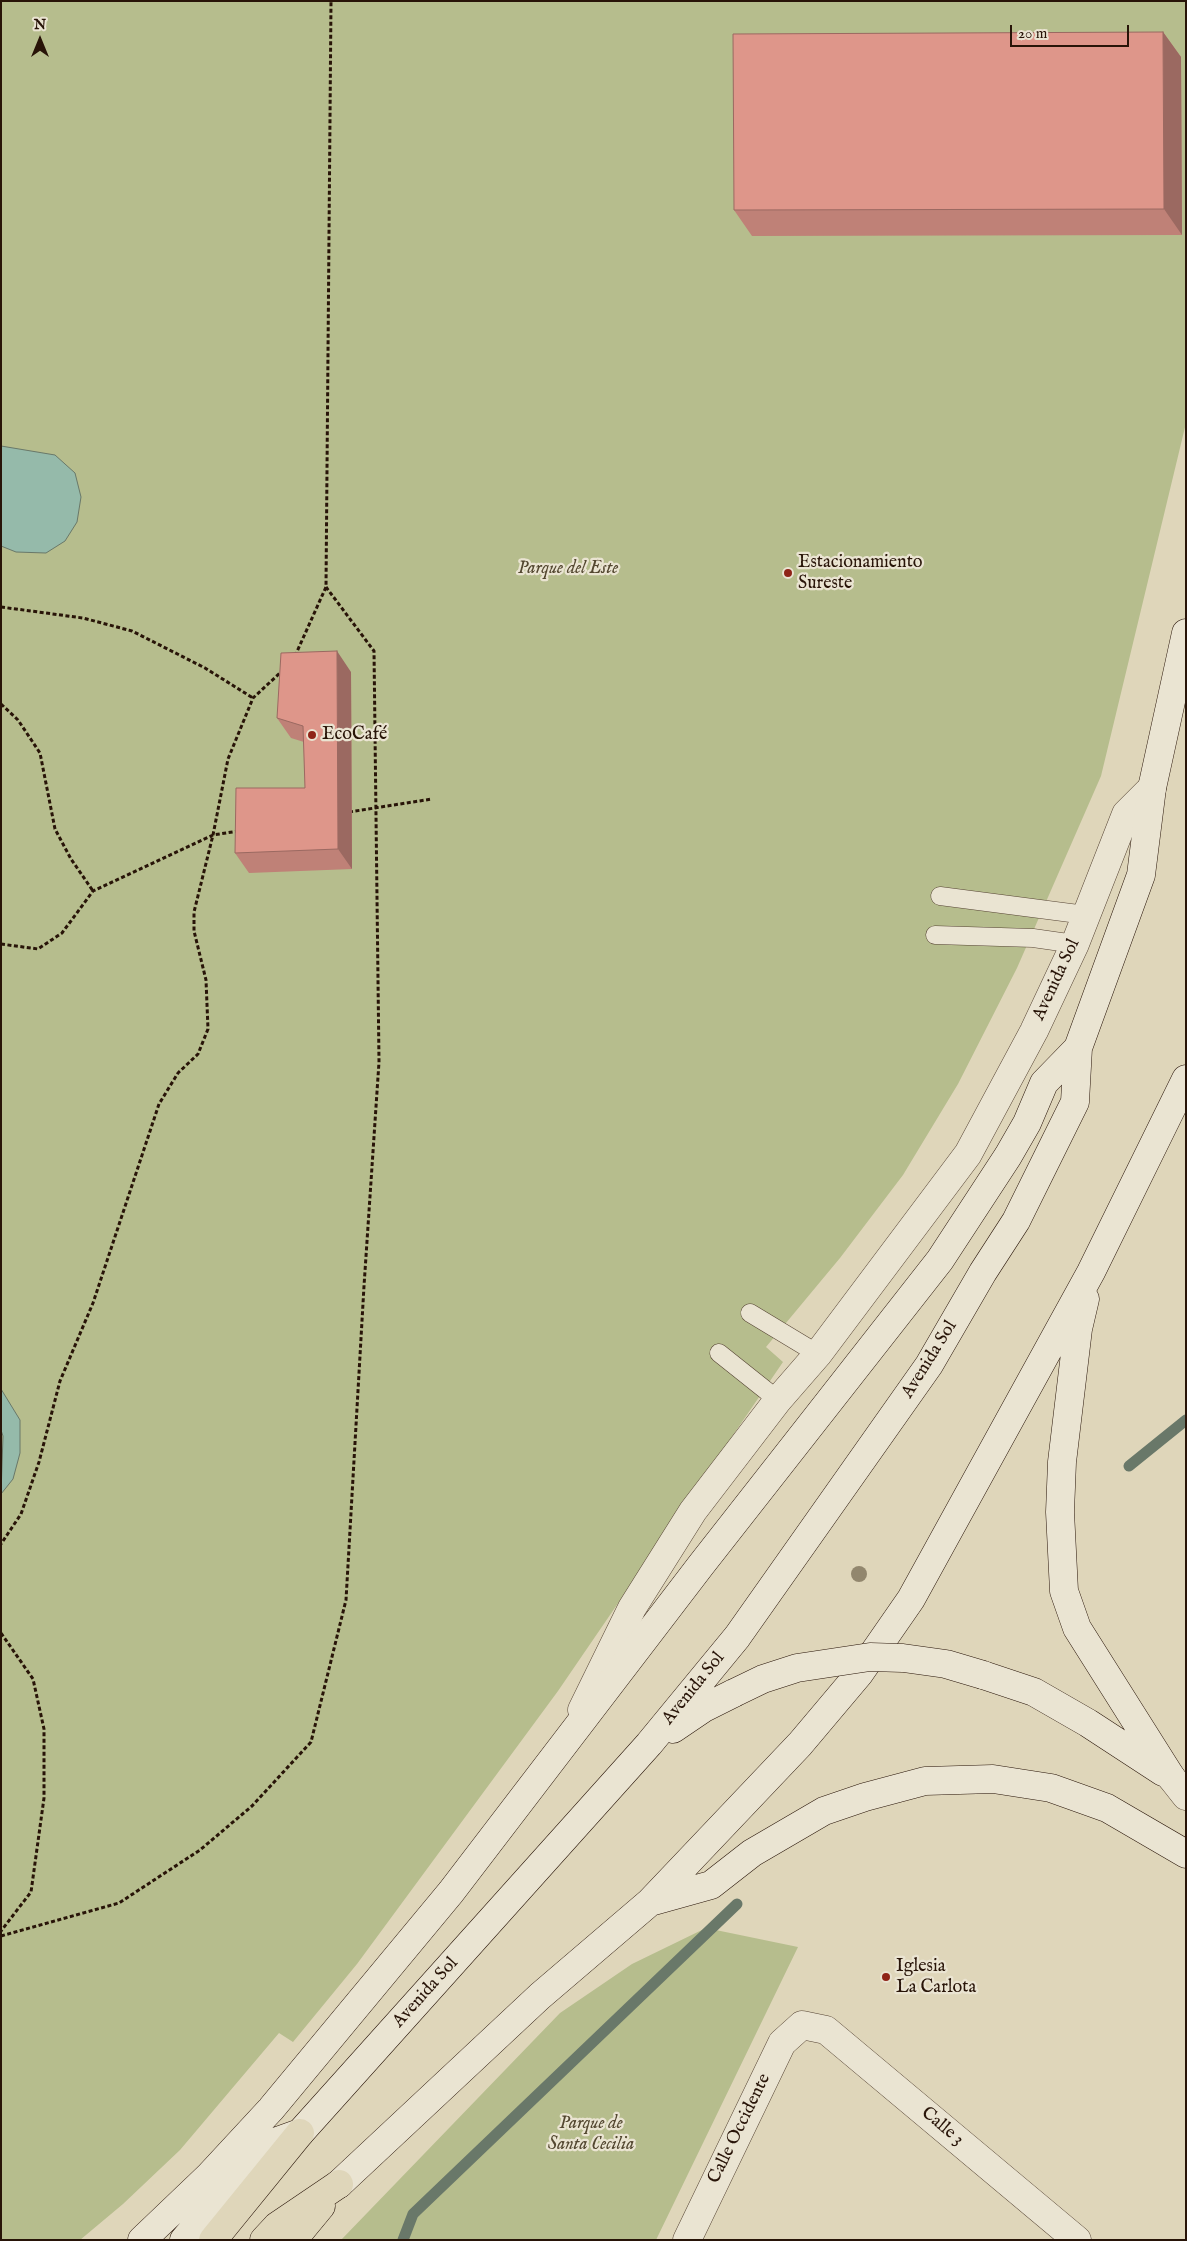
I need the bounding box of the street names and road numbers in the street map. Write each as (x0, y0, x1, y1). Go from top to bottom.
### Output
street label: Avenida Sol (1029, 936, 1085, 1024)
street label: Avenida Sol (898, 1317, 962, 1403)
street label: Avenida Sol (658, 1648, 730, 1730)
street label: Avenida Sol (389, 1953, 463, 2033)
street label: Calle Occidente (704, 2071, 776, 2187)
street label: Calle 3 (916, 2103, 968, 2151)

